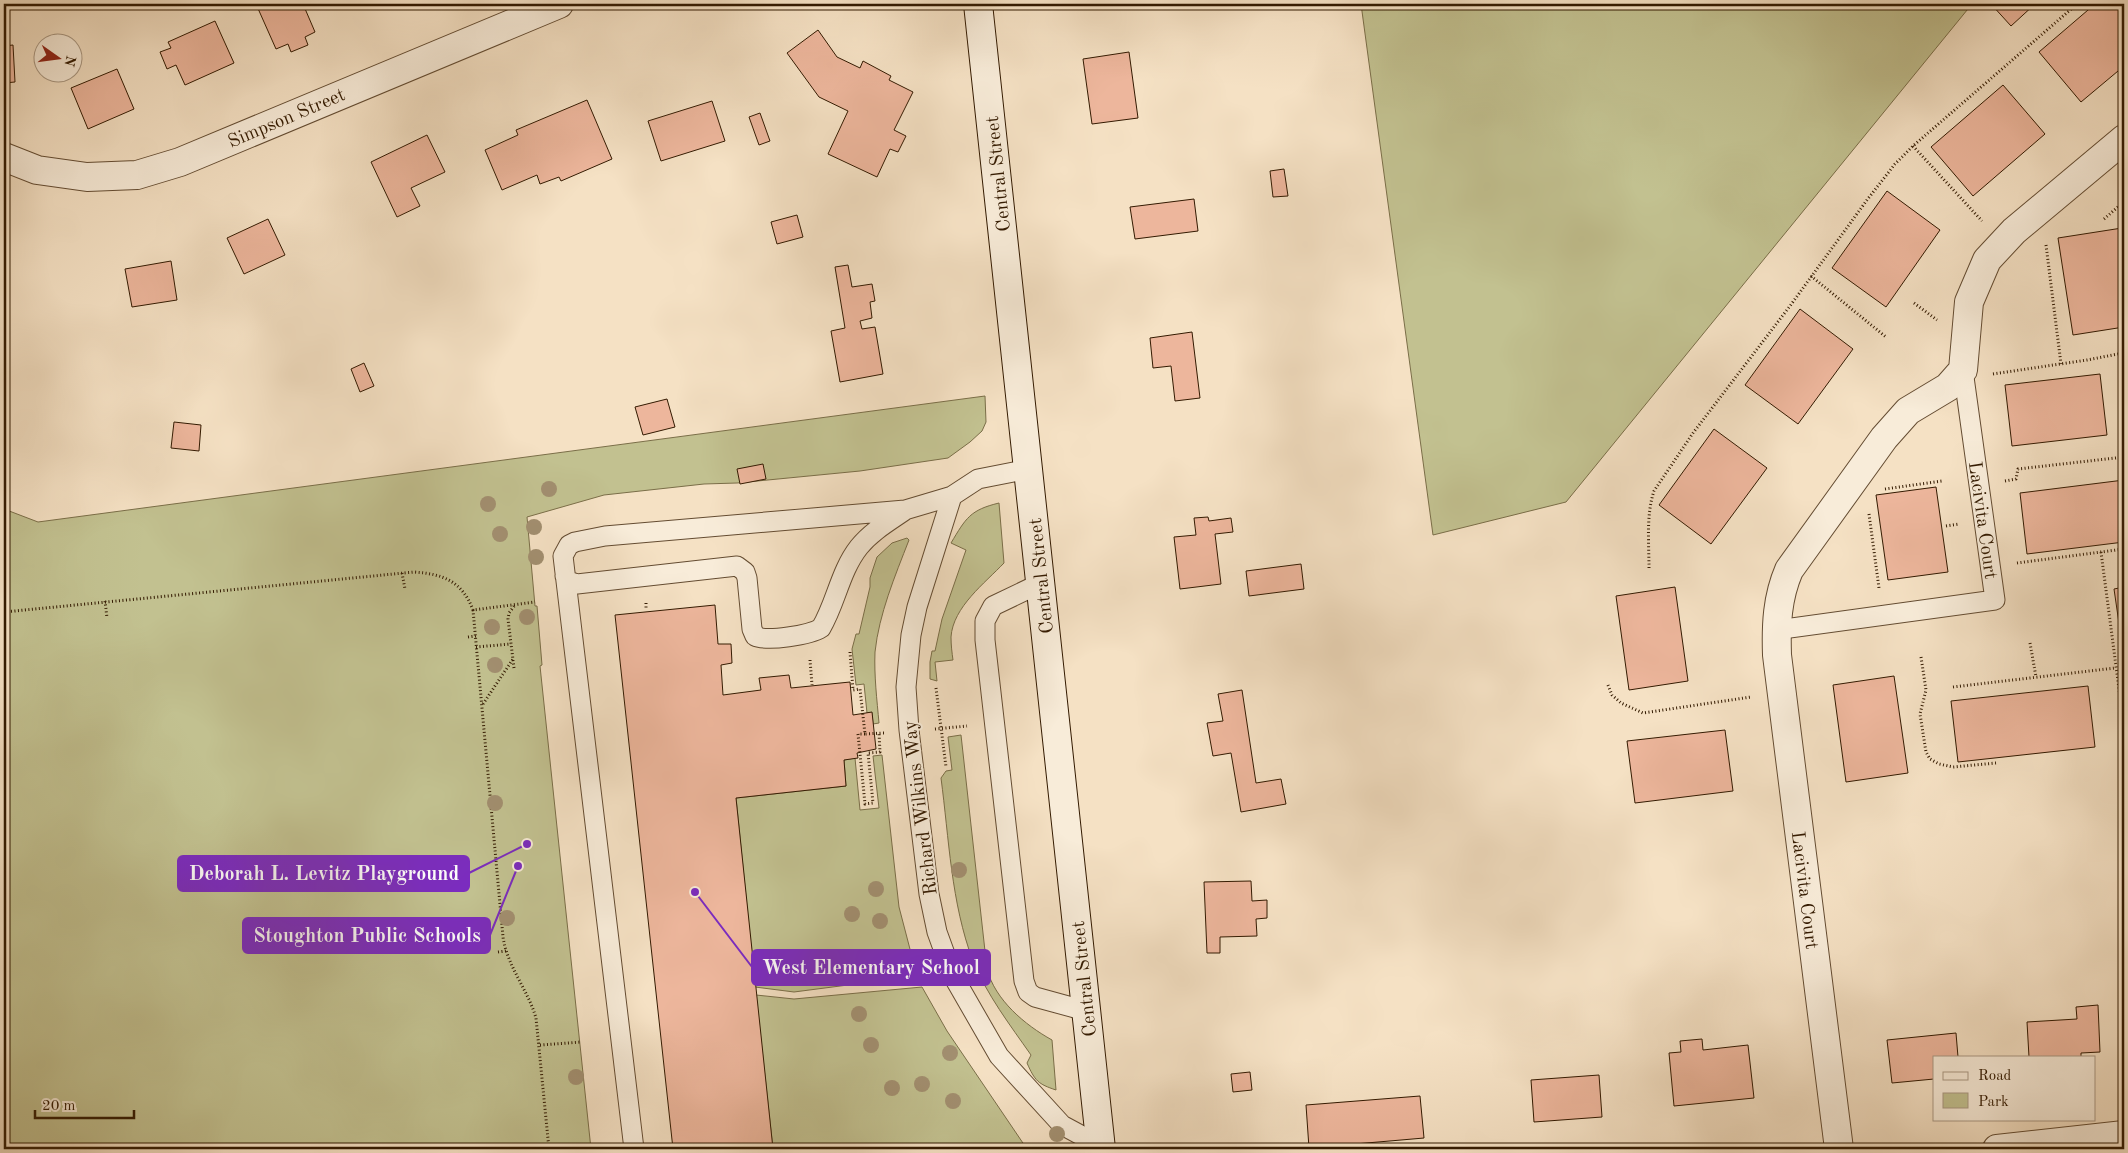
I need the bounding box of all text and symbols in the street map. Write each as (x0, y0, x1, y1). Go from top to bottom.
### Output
north arrow (32, 32, 82, 82)
text: N (61, 54, 78, 68)
street label: Simpson Street (226, 86, 348, 153)
street label: Central Street (984, 115, 1015, 233)
street label: Lacivita Court (1964, 460, 1999, 581)
street label: Central Street (1027, 517, 1058, 635)
street label: Richard Wilkins Way (901, 719, 942, 896)
street label: Lacivita Court (1787, 830, 1820, 950)
callout: Deborah L. Levitz Playground (178, 856, 469, 891)
text: Deborah L. Levitz Playground (189, 865, 459, 885)
callout: Stoughton Public Schools (243, 918, 490, 953)
street label: Central Street (1070, 920, 1101, 1038)
text: Stoughton Public Schools (253, 927, 481, 947)
callout: West Elementary School (752, 950, 990, 985)
text: West Elementary School (762, 959, 980, 979)
legend (1933, 1056, 2096, 1120)
text: Road (1978, 1069, 2012, 1084)
scale bar (35, 1088, 134, 1120)
text: Park (1978, 1095, 2009, 1110)
text: 20 m (42, 1099, 76, 1114)

